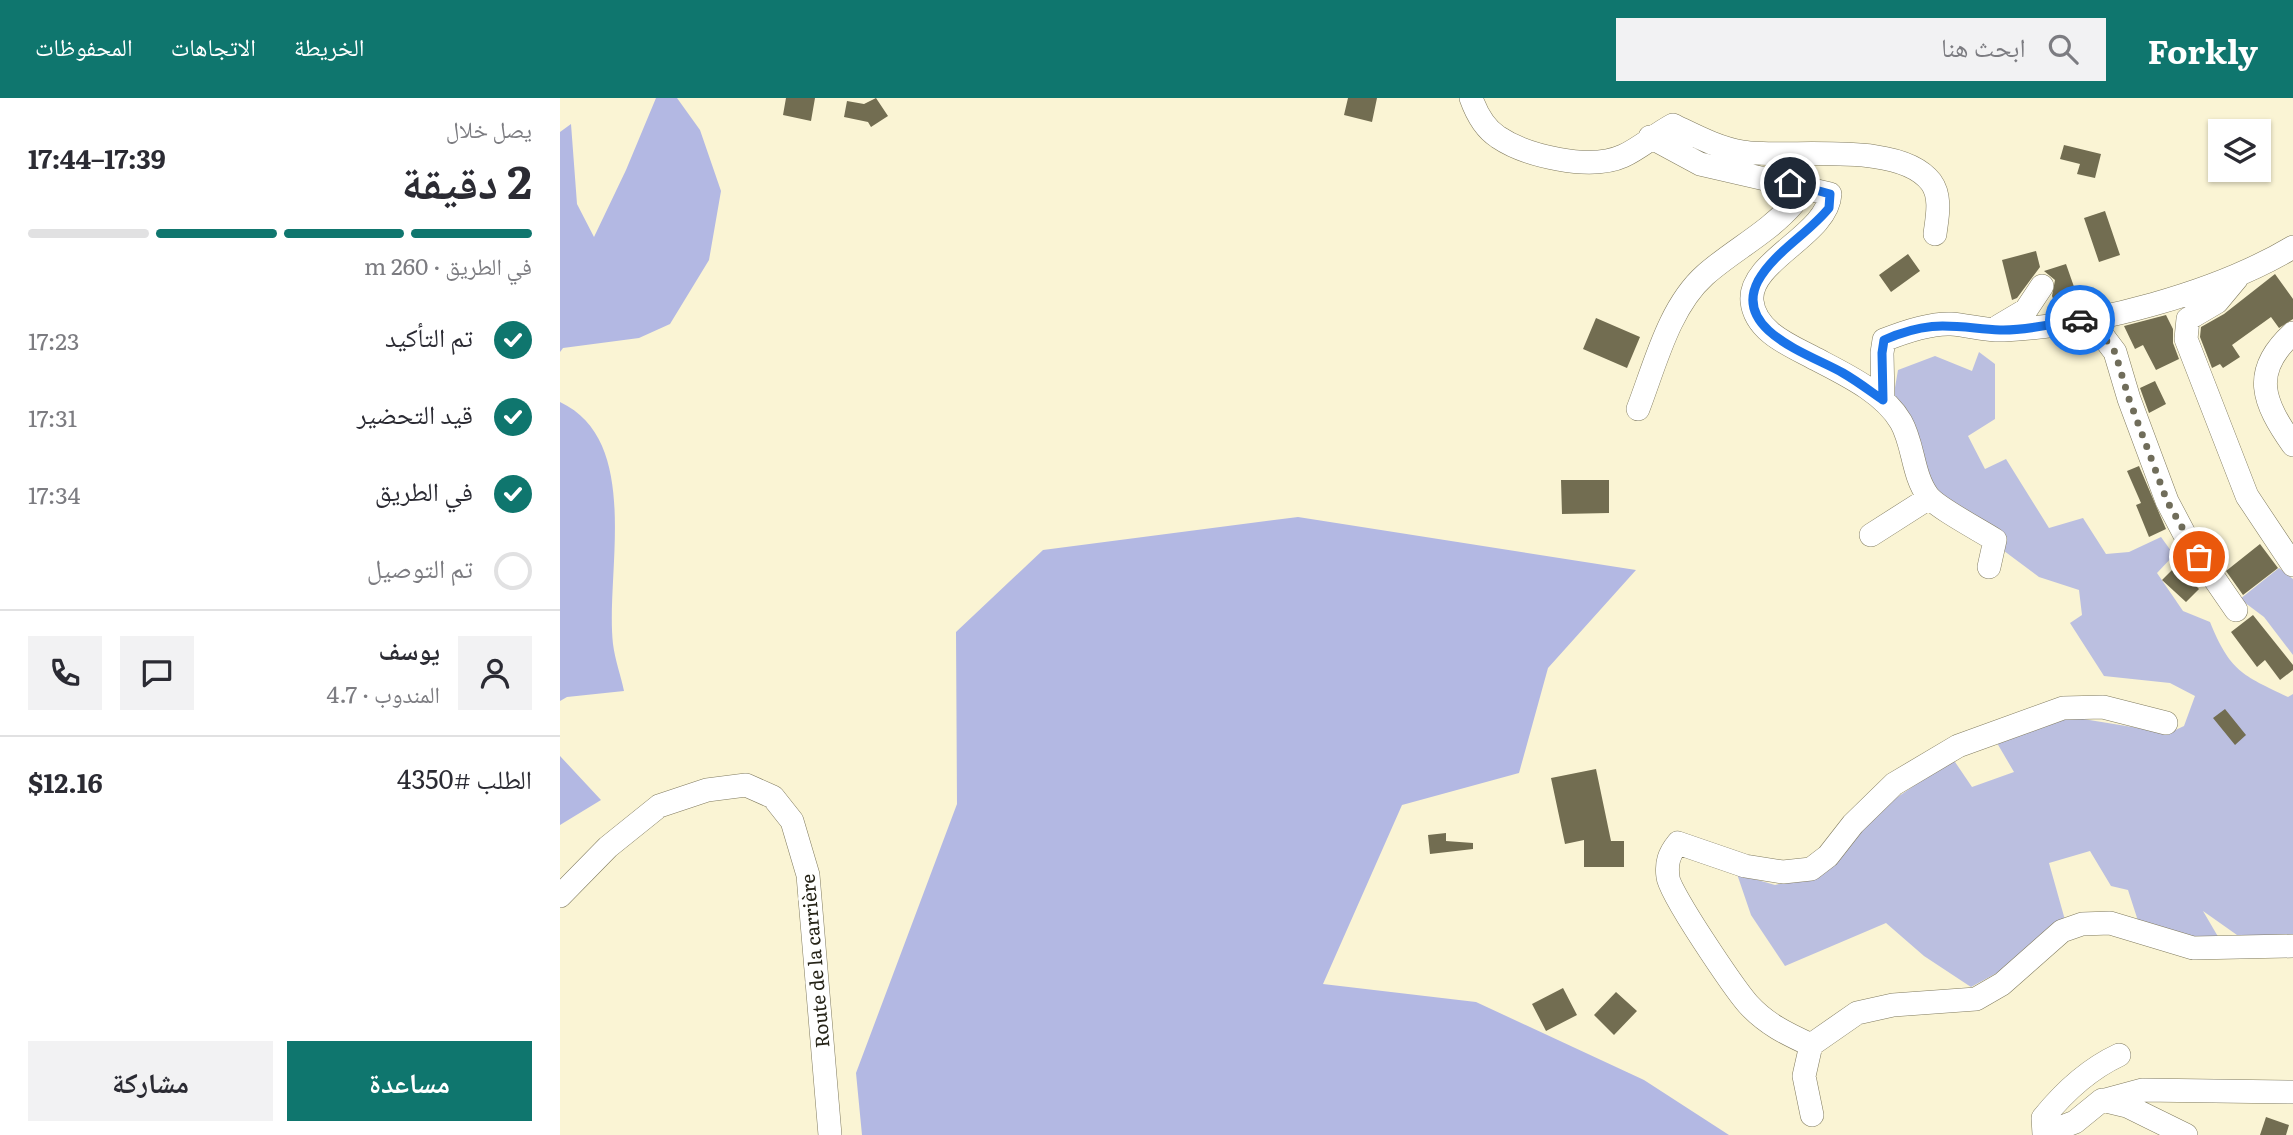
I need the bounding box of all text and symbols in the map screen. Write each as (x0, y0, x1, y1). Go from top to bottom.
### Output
search box (1616, 18, 2106, 81)
text: Forkly (2148, 25, 2258, 74)
text: ابحث هنا (1941, 26, 2026, 65)
text: المحفوظات (35, 28, 133, 63)
text: الاتجاهات (171, 28, 256, 63)
text: الخريطة (294, 28, 365, 63)
icon: search (2044, 30, 2082, 68)
text: يصل خلال (446, 111, 532, 145)
map controls (2208, 119, 2271, 182)
button: layers (2208, 119, 2271, 182)
text: 17:39–17:44 (28, 138, 166, 177)
text: 2 دقيقة (401, 145, 532, 213)
pin (1760, 153, 1820, 213)
icon: home (1771, 164, 1809, 202)
text: في الطريق · 260 m (364, 248, 532, 282)
courier (2045, 285, 2115, 355)
icon: car (2061, 301, 2099, 339)
text: تم التأكيد (385, 316, 473, 355)
icon: check (494, 321, 532, 359)
text: 17:23 (28, 323, 79, 357)
text: قيد التحضير (357, 393, 473, 432)
icon: check (494, 398, 532, 436)
text: 17:31 (28, 400, 77, 434)
text: في الطريق (375, 470, 473, 509)
icon: check (494, 475, 532, 513)
text: 17:34 (28, 477, 80, 511)
pin (2169, 527, 2229, 587)
icon: bag (2180, 538, 2218, 576)
text: تم التوصيل (367, 547, 473, 586)
text: يوسف (379, 629, 440, 668)
button: phone (28, 636, 102, 710)
button: chat (120, 636, 194, 710)
button: person (458, 636, 532, 710)
text: المندوب · 4.7 (327, 676, 440, 710)
text: الطلب #4350 (397, 758, 532, 797)
text: $12.16 (28, 762, 103, 801)
street label: Route de la carrière (792, 873, 836, 1049)
button: مشاركة (28, 1041, 273, 1121)
button: مساعدة (287, 1041, 532, 1121)

